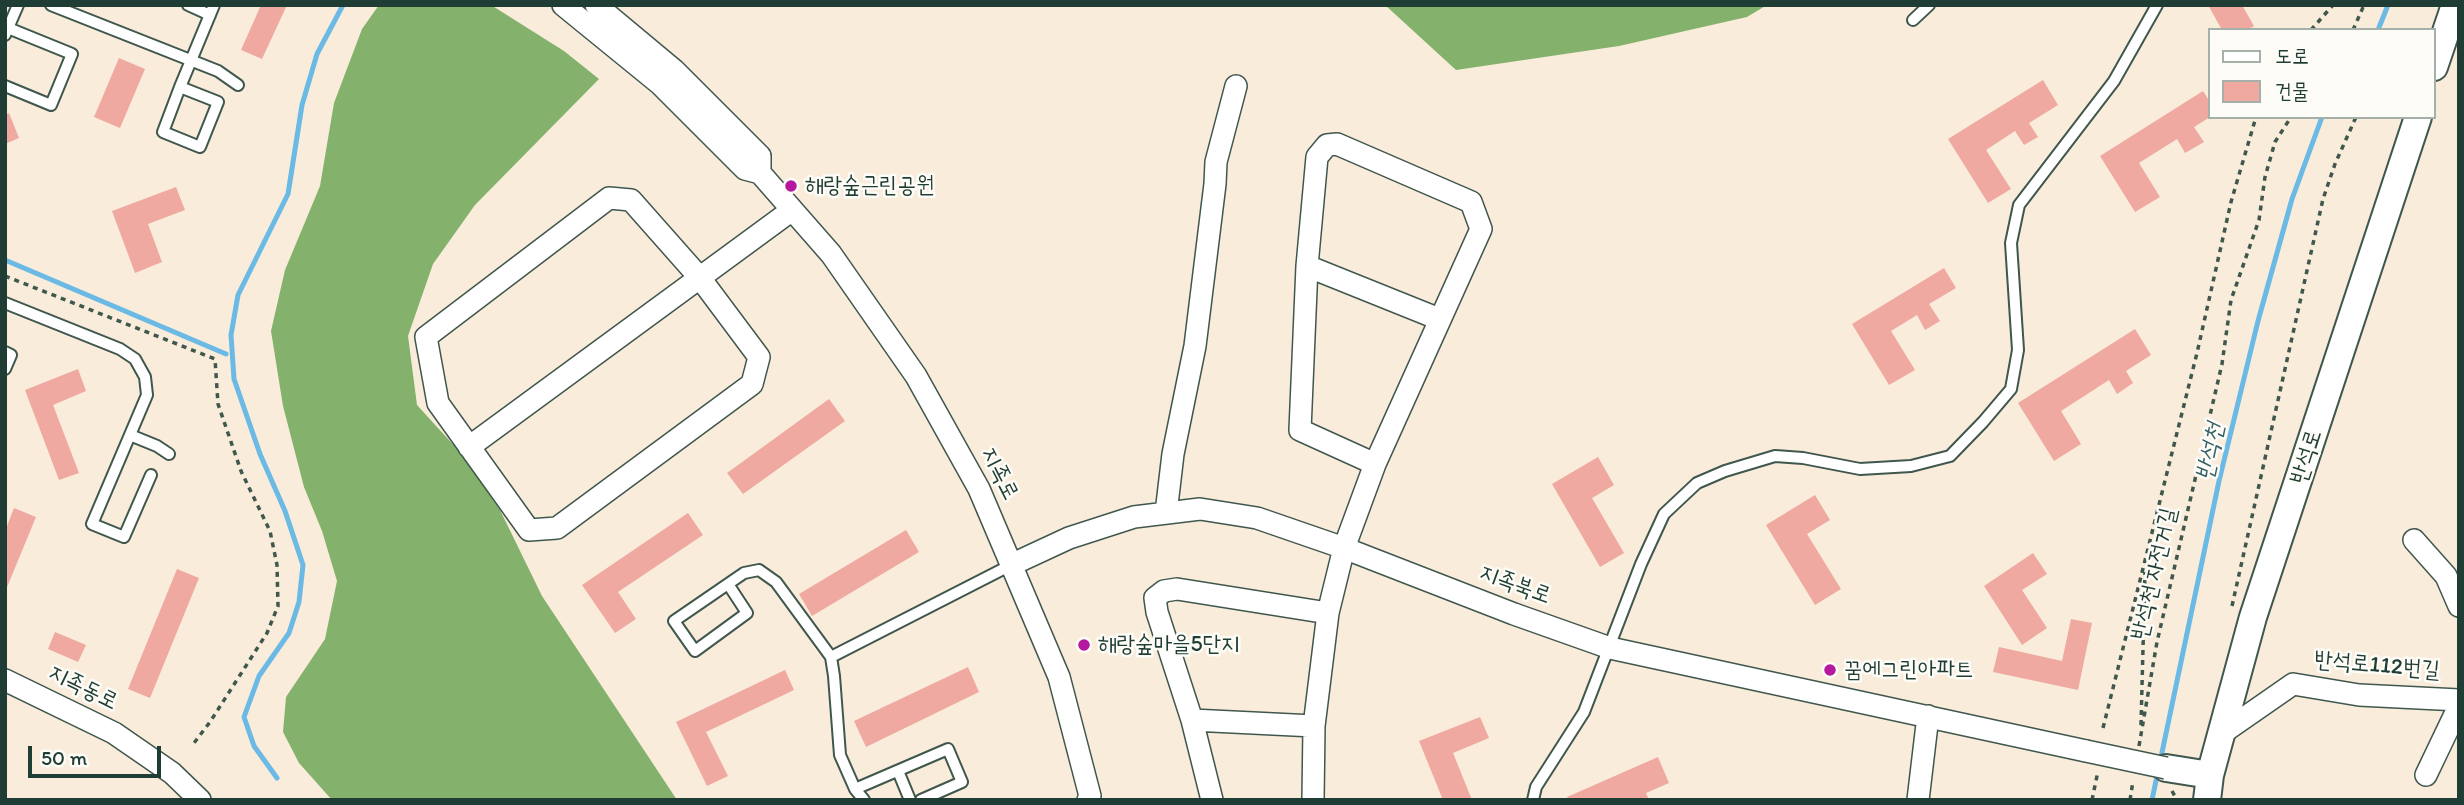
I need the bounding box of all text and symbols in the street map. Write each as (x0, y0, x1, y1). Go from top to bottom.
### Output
legend (2208, 28, 2436, 119)
text: 도로 (2275, 43, 2309, 68)
text: 건물 (2275, 78, 2309, 103)
place label: 해랑숲근린공원 (805, 172, 935, 200)
marker: 해랑숲근린공원 (783, 178, 799, 194)
water label: 반석천 (2191, 421, 2231, 483)
street label: 반석로 (2285, 426, 2329, 488)
street label: 지족로 (974, 443, 1024, 505)
street label: 반석천 자전거길 (2126, 505, 2184, 643)
street label: 지족북로 (1475, 559, 1555, 611)
place label: 해랑숲마을5단지 (1098, 631, 1240, 659)
marker: 해랑숲마을5단지 (1076, 637, 1092, 653)
street label: 반석로112번길 (2313, 647, 2441, 685)
place label: 꿈에그린아파트 (1844, 656, 1974, 684)
street label: 지족동로 (44, 659, 122, 717)
marker: 꿈에그린아파트 (1822, 662, 1838, 678)
scale bar (32, 732, 164, 776)
text: 50 m (41, 745, 87, 770)

